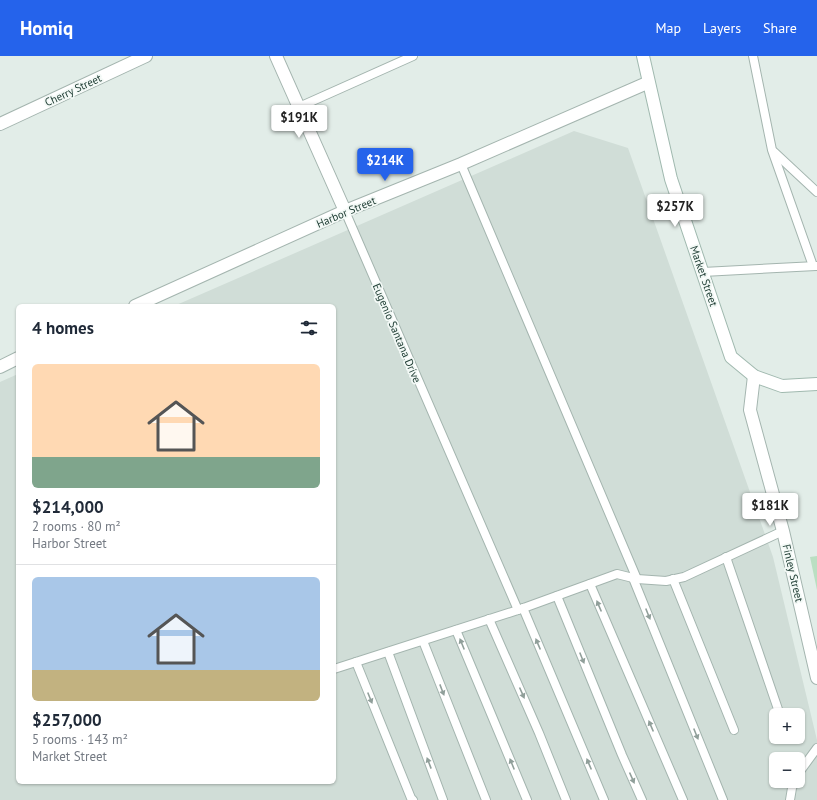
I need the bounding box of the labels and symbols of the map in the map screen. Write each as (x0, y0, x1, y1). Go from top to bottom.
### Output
street label: Cherry Street (42, 71, 104, 109)
pin: $191K (271, 105, 327, 139)
pin: $214K (357, 148, 413, 182)
street label: Harbor Street (314, 193, 378, 231)
pin: $257K (647, 194, 703, 228)
street label: Market Street (687, 244, 721, 308)
street label: Eugenio Santana Drive (370, 281, 424, 385)
pin: $181K (742, 493, 798, 527)
street label: Finley Street (780, 543, 807, 604)
one-way arrow (596, 600, 602, 612)
one-way arrow (645, 608, 651, 620)
one-way arrow (459, 638, 465, 649)
one-way arrow (535, 638, 541, 650)
one-way arrow (580, 652, 586, 664)
one-way arrow (440, 685, 446, 697)
one-way arrow (519, 688, 525, 699)
one-way arrow (368, 693, 374, 705)
one-way arrow (648, 720, 654, 731)
one-way arrow (694, 729, 700, 741)
one-way arrow (426, 757, 432, 769)
one-way arrow (508, 758, 515, 770)
one-way arrow (585, 758, 592, 770)
one-way arrow (629, 772, 635, 784)

